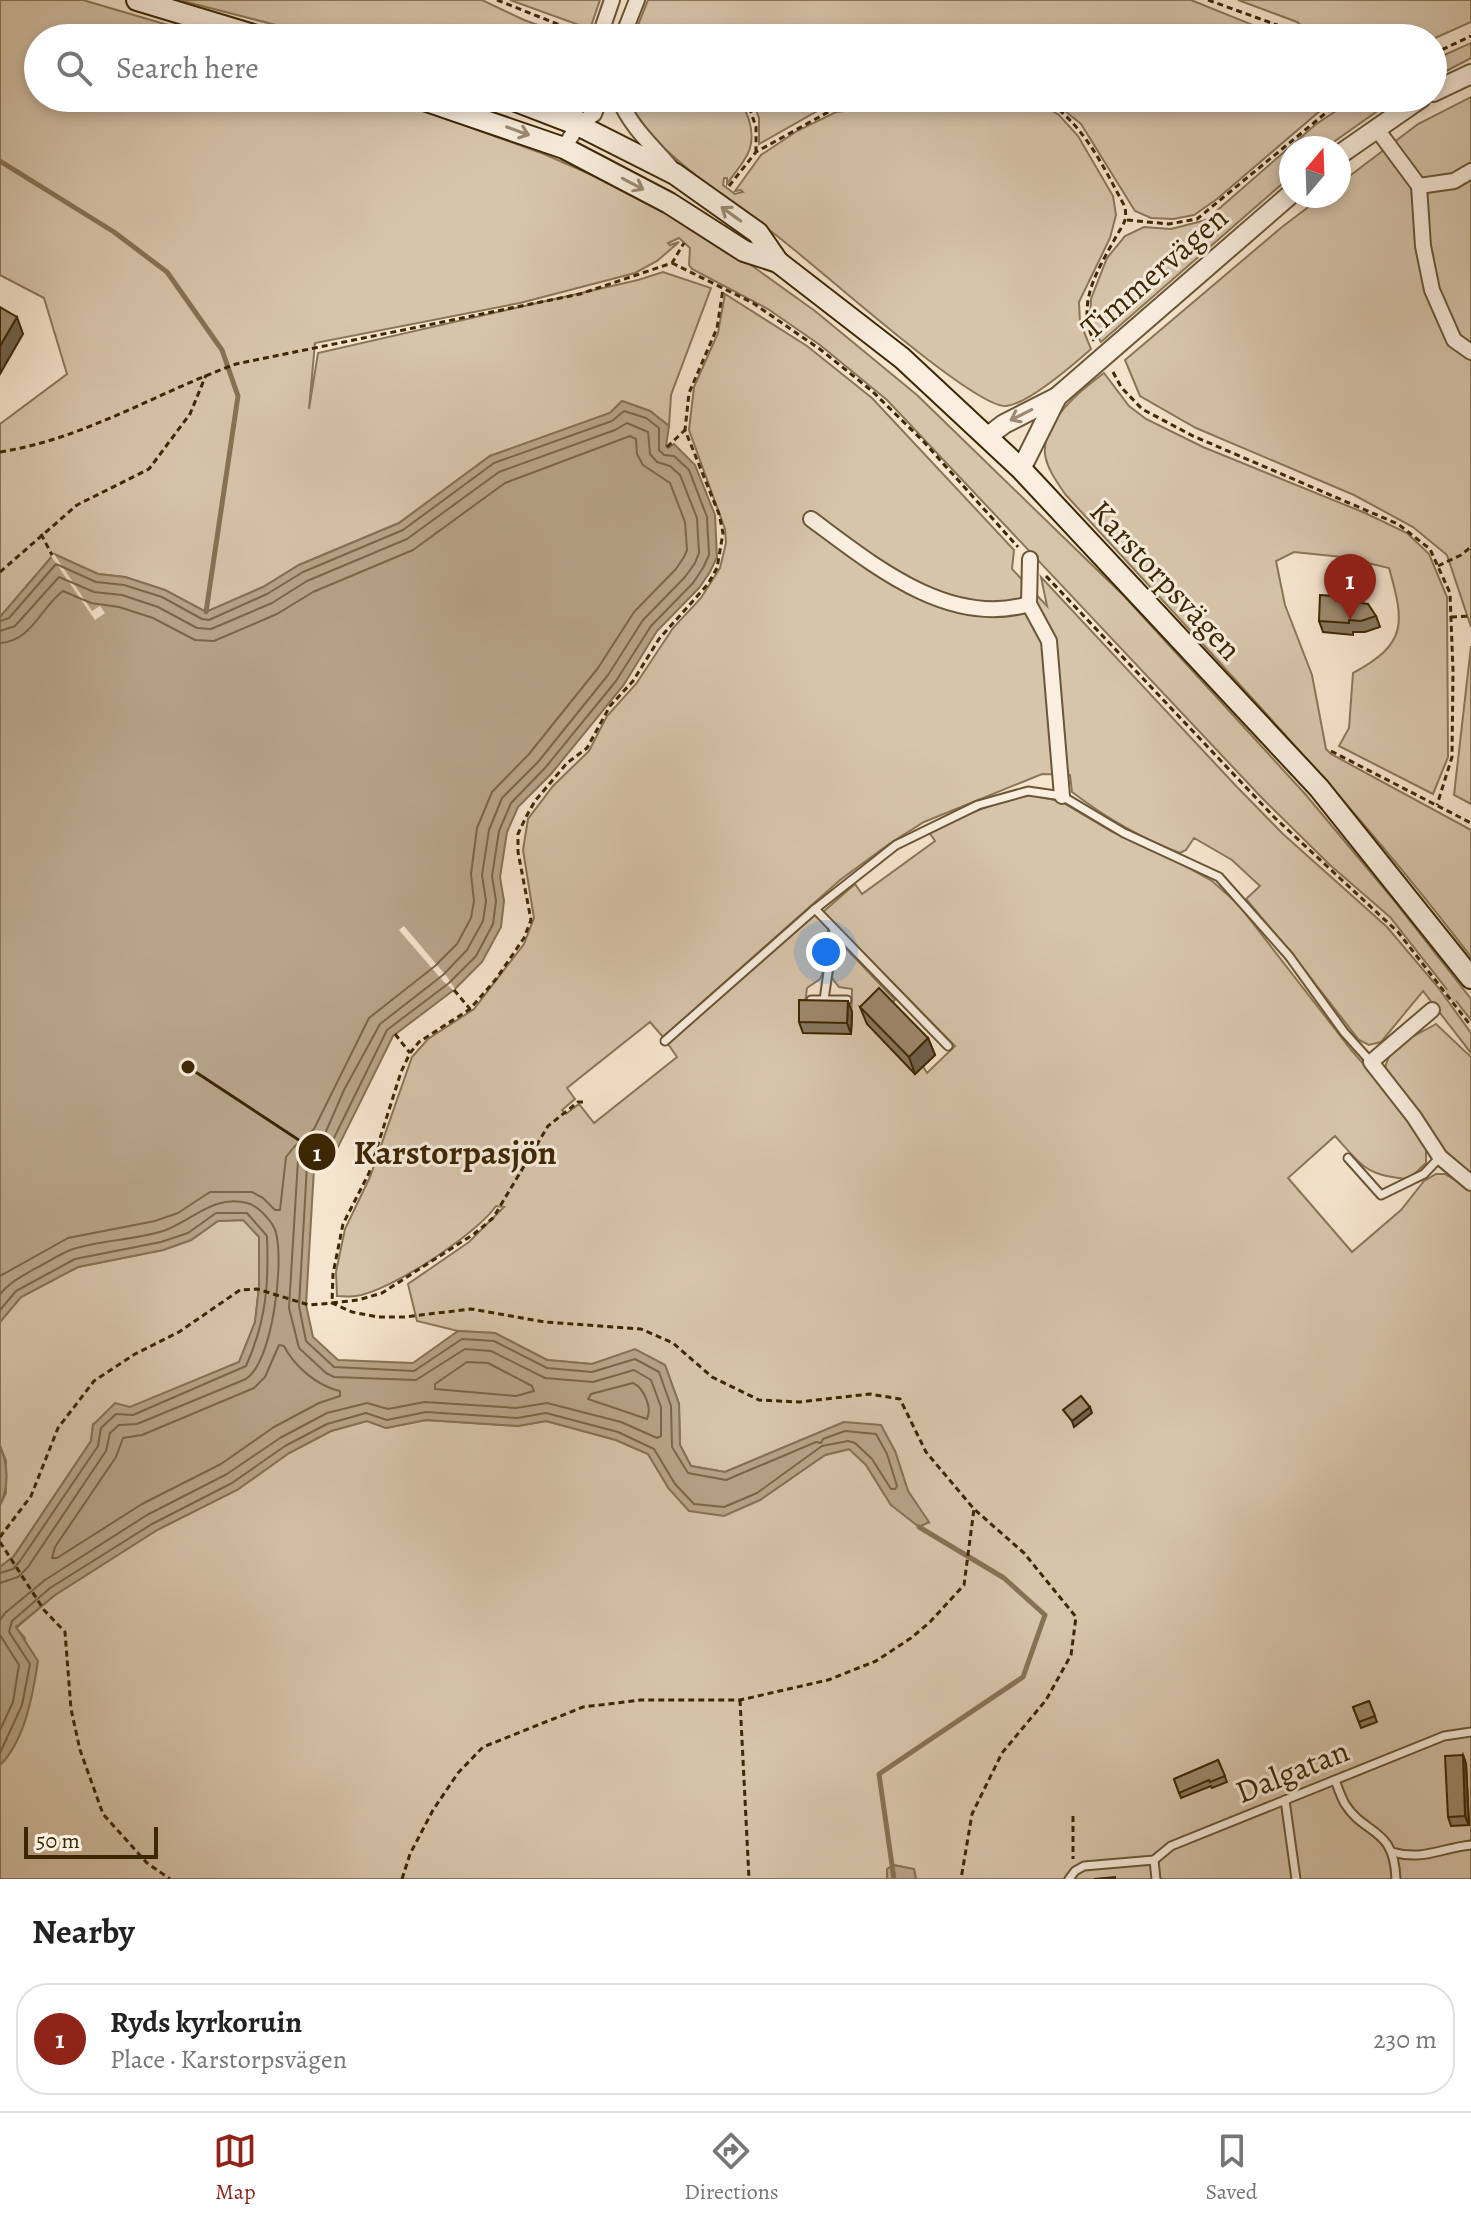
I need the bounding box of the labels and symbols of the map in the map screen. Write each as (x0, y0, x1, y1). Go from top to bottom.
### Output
one-way arrow (505, 125, 530, 140)
north arrow (1279, 136, 1351, 208)
one-way arrow (621, 177, 644, 193)
street label: Timmervägen (1071, 196, 1237, 348)
one-way arrow (721, 205, 743, 222)
one-way arrow (1009, 408, 1033, 423)
street label: Karstorpsvägen (1080, 490, 1252, 670)
pin: 1 (1324, 554, 1376, 620)
your location (806, 932, 846, 972)
callout: Karstorpasjön (297, 1123, 572, 1181)
text: Karstorpasjön (353, 1129, 557, 1176)
text: 1 (313, 1137, 322, 1169)
street label: Dalgatan (1229, 1728, 1355, 1814)
scale bar (24, 1823, 158, 1859)

